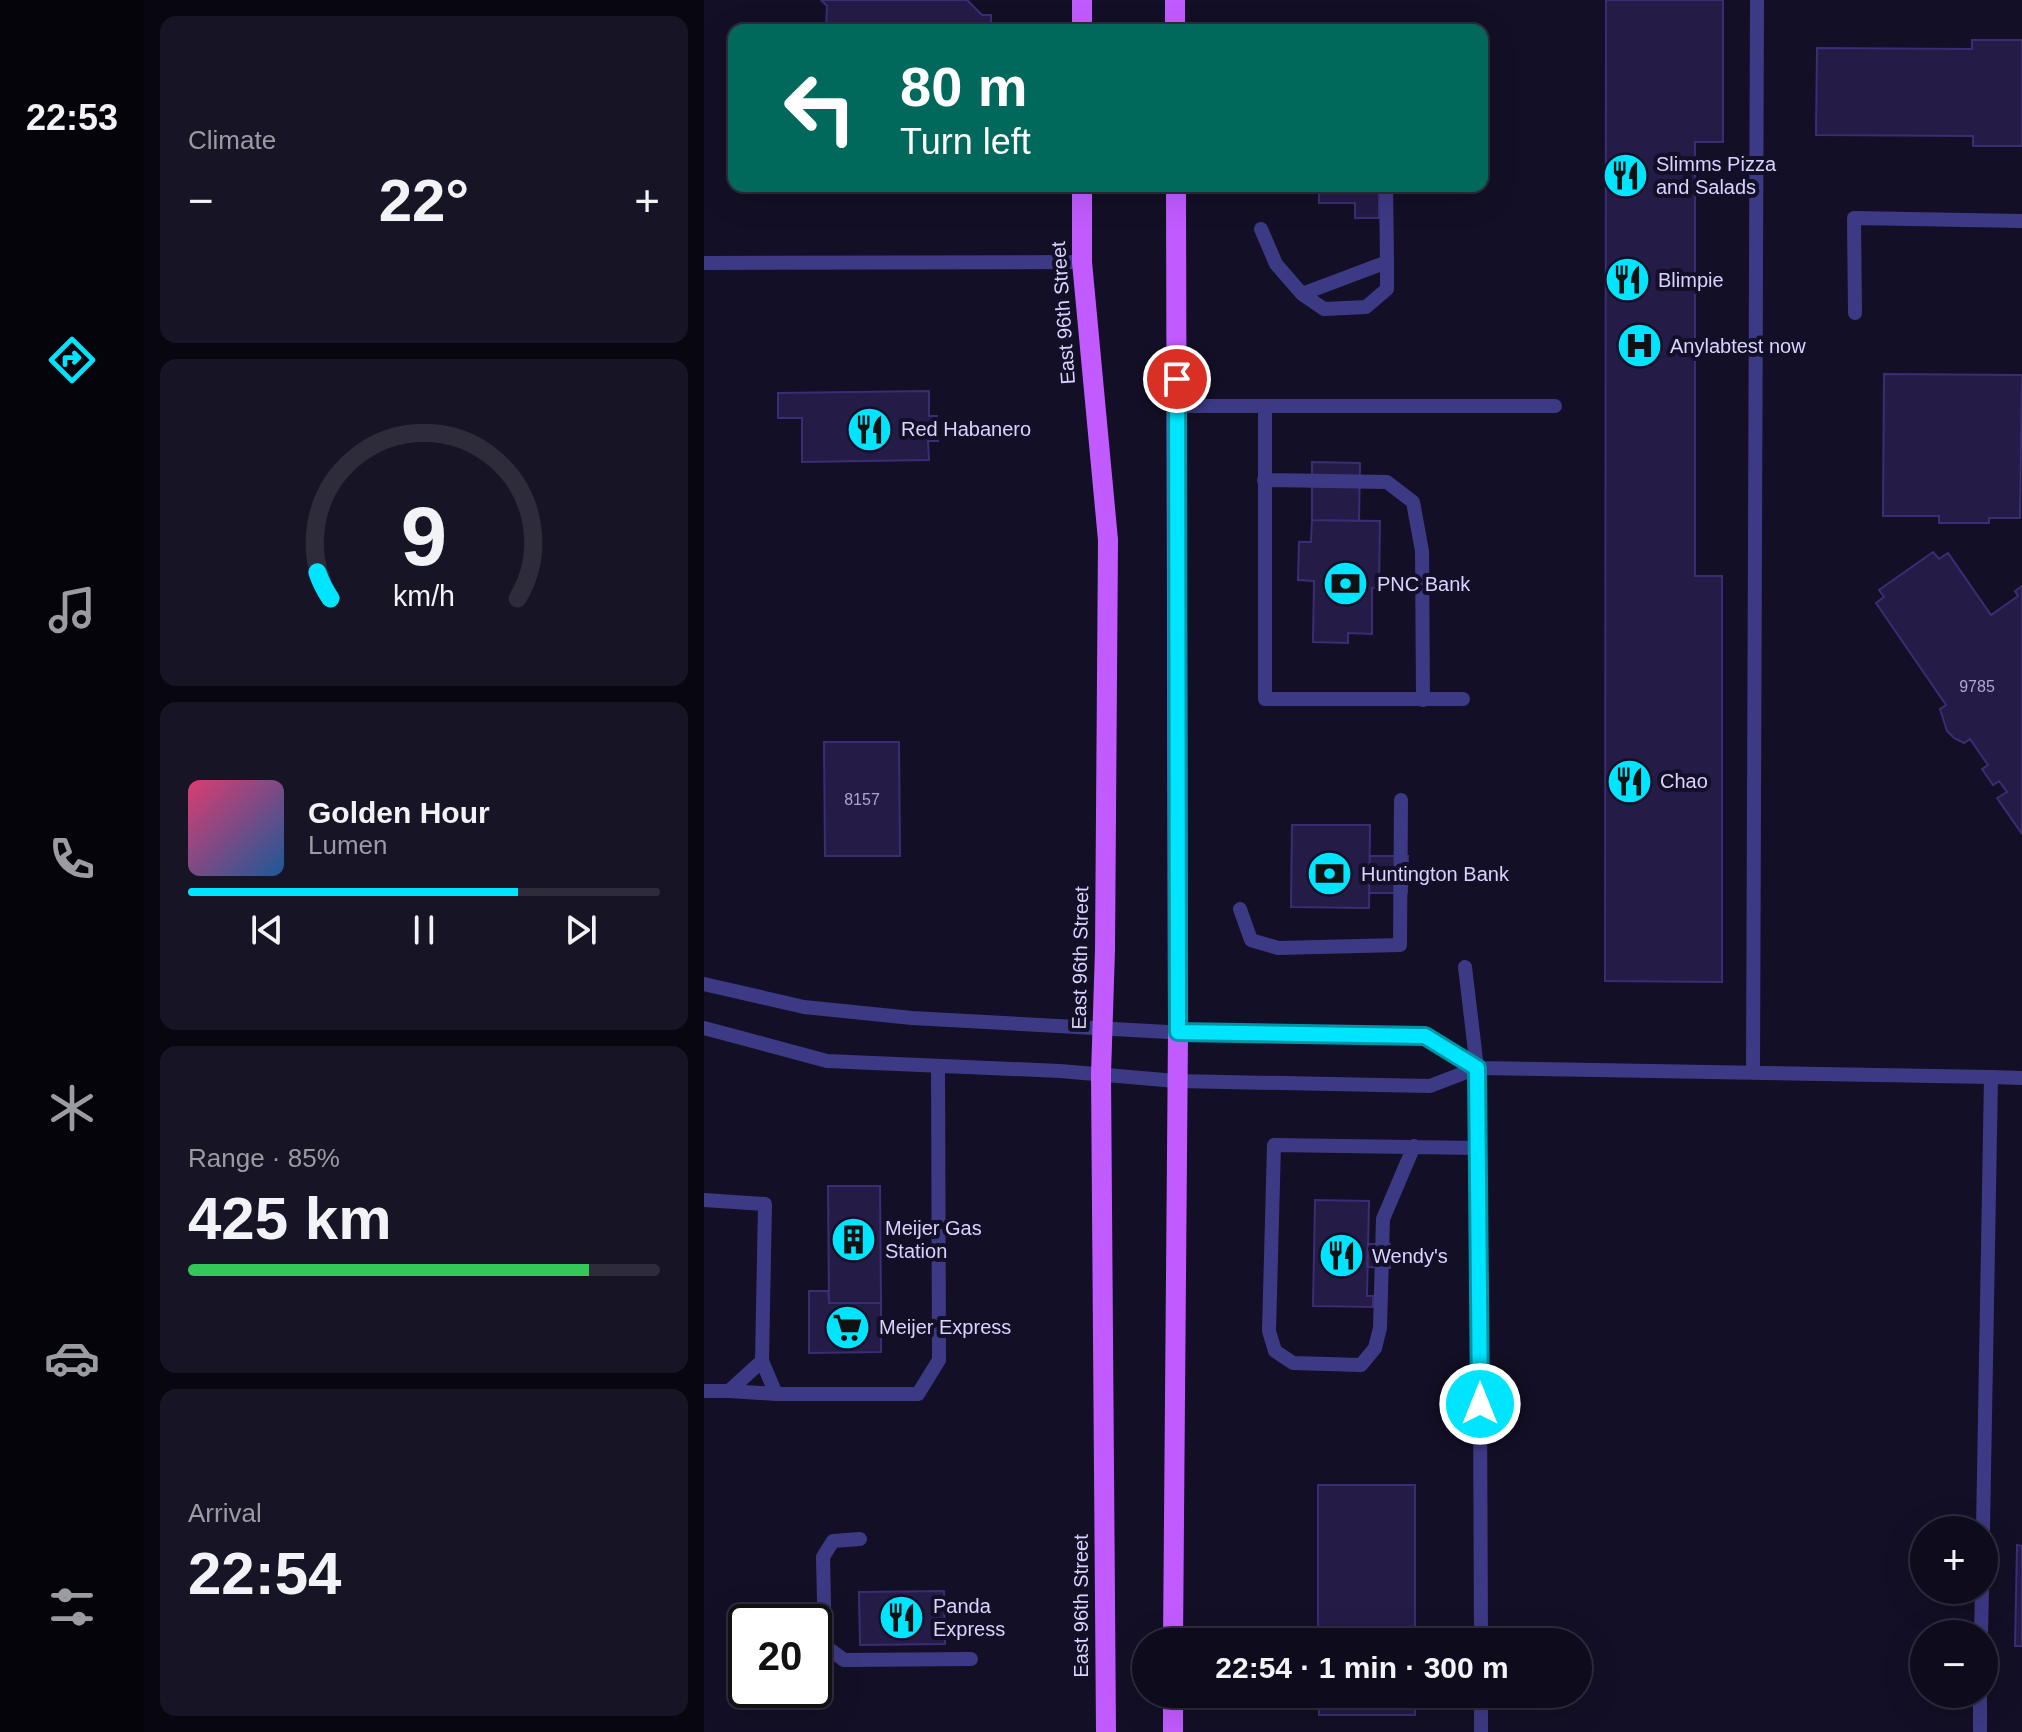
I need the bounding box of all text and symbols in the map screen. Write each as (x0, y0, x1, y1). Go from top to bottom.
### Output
text: 80 m (900, 55, 1028, 118)
icon: left (768, 56, 872, 160)
text: 22:53 (26, 97, 118, 138)
text: Turn left (900, 121, 1031, 162)
text: Climate (188, 125, 276, 155)
restaurant icon: Slimms Pizza and Salads (1601, 152, 1649, 200)
place label: Slimms Pizza and Salads (1656, 153, 1777, 198)
text: 22° (379, 167, 469, 234)
text: − (188, 176, 214, 225)
text: + (634, 176, 660, 225)
street label: East 96th Street (1047, 240, 1079, 385)
restaurant icon: Blimpie (1603, 256, 1651, 304)
place label: Blimpie (1658, 269, 1724, 291)
hospital icon: Anylabtest now (1615, 322, 1663, 370)
icon: directions (44, 332, 100, 388)
place label: Anylabtest now (1670, 335, 1806, 357)
pin (1143, 345, 1211, 413)
icon: arrive (1155, 357, 1199, 401)
restaurant icon: Red Habanero (846, 405, 894, 453)
place label: Red Habanero (901, 418, 1031, 440)
text: 9 (401, 489, 447, 582)
bank icon: PNC Bank (1322, 560, 1370, 608)
place label: PNC Bank (1377, 573, 1471, 595)
text: km/h (393, 580, 455, 612)
icon: music (44, 582, 100, 638)
house number: 9785 (1959, 678, 1995, 695)
restaurant icon: Chao (1605, 757, 1653, 805)
place label: Chao (1660, 770, 1708, 792)
house number: 8157 (844, 791, 880, 808)
text: Golden Hour (308, 796, 490, 829)
text: Lumen (308, 830, 388, 860)
icon: phone (44, 831, 100, 887)
bank icon: Huntington Bank (1306, 850, 1354, 898)
place label: Huntington Bank (1361, 863, 1510, 885)
street label: East 96th Street (1068, 886, 1092, 1030)
icon: previous (245, 908, 289, 952)
icon: pause (402, 908, 446, 952)
icon: next (559, 908, 603, 952)
icon: climate (44, 1080, 100, 1136)
text: Range · 85% (188, 1143, 340, 1173)
text: 425 km (188, 1185, 392, 1252)
building icon: Meijer Gas Station (830, 1215, 878, 1263)
place label: Meijer Gas Station (885, 1217, 982, 1262)
restaurant icon: Wendy's (1317, 1232, 1365, 1280)
place label: Wendy's (1372, 1245, 1448, 1267)
supermarket icon: Meijer Express (824, 1303, 872, 1351)
place label: Meijer Express (879, 1316, 1011, 1338)
icon: car (44, 1330, 100, 1386)
position arrow (1438, 1362, 1522, 1446)
text: Arrival (188, 1498, 262, 1528)
map controls (1910, 1516, 1998, 1708)
button: + (1910, 1516, 1998, 1604)
street label: East 96th Street (1070, 1534, 1092, 1678)
text: 22:54 (188, 1540, 341, 1607)
icon: filters (44, 1579, 100, 1635)
restaurant icon: Panda Express (878, 1594, 926, 1642)
place label: Panda Express (933, 1595, 1005, 1640)
speed limit sign: 20 (728, 1604, 832, 1708)
button: − (1910, 1620, 1998, 1708)
text: 22:54 · 1 min · 300 m (1215, 1651, 1509, 1684)

